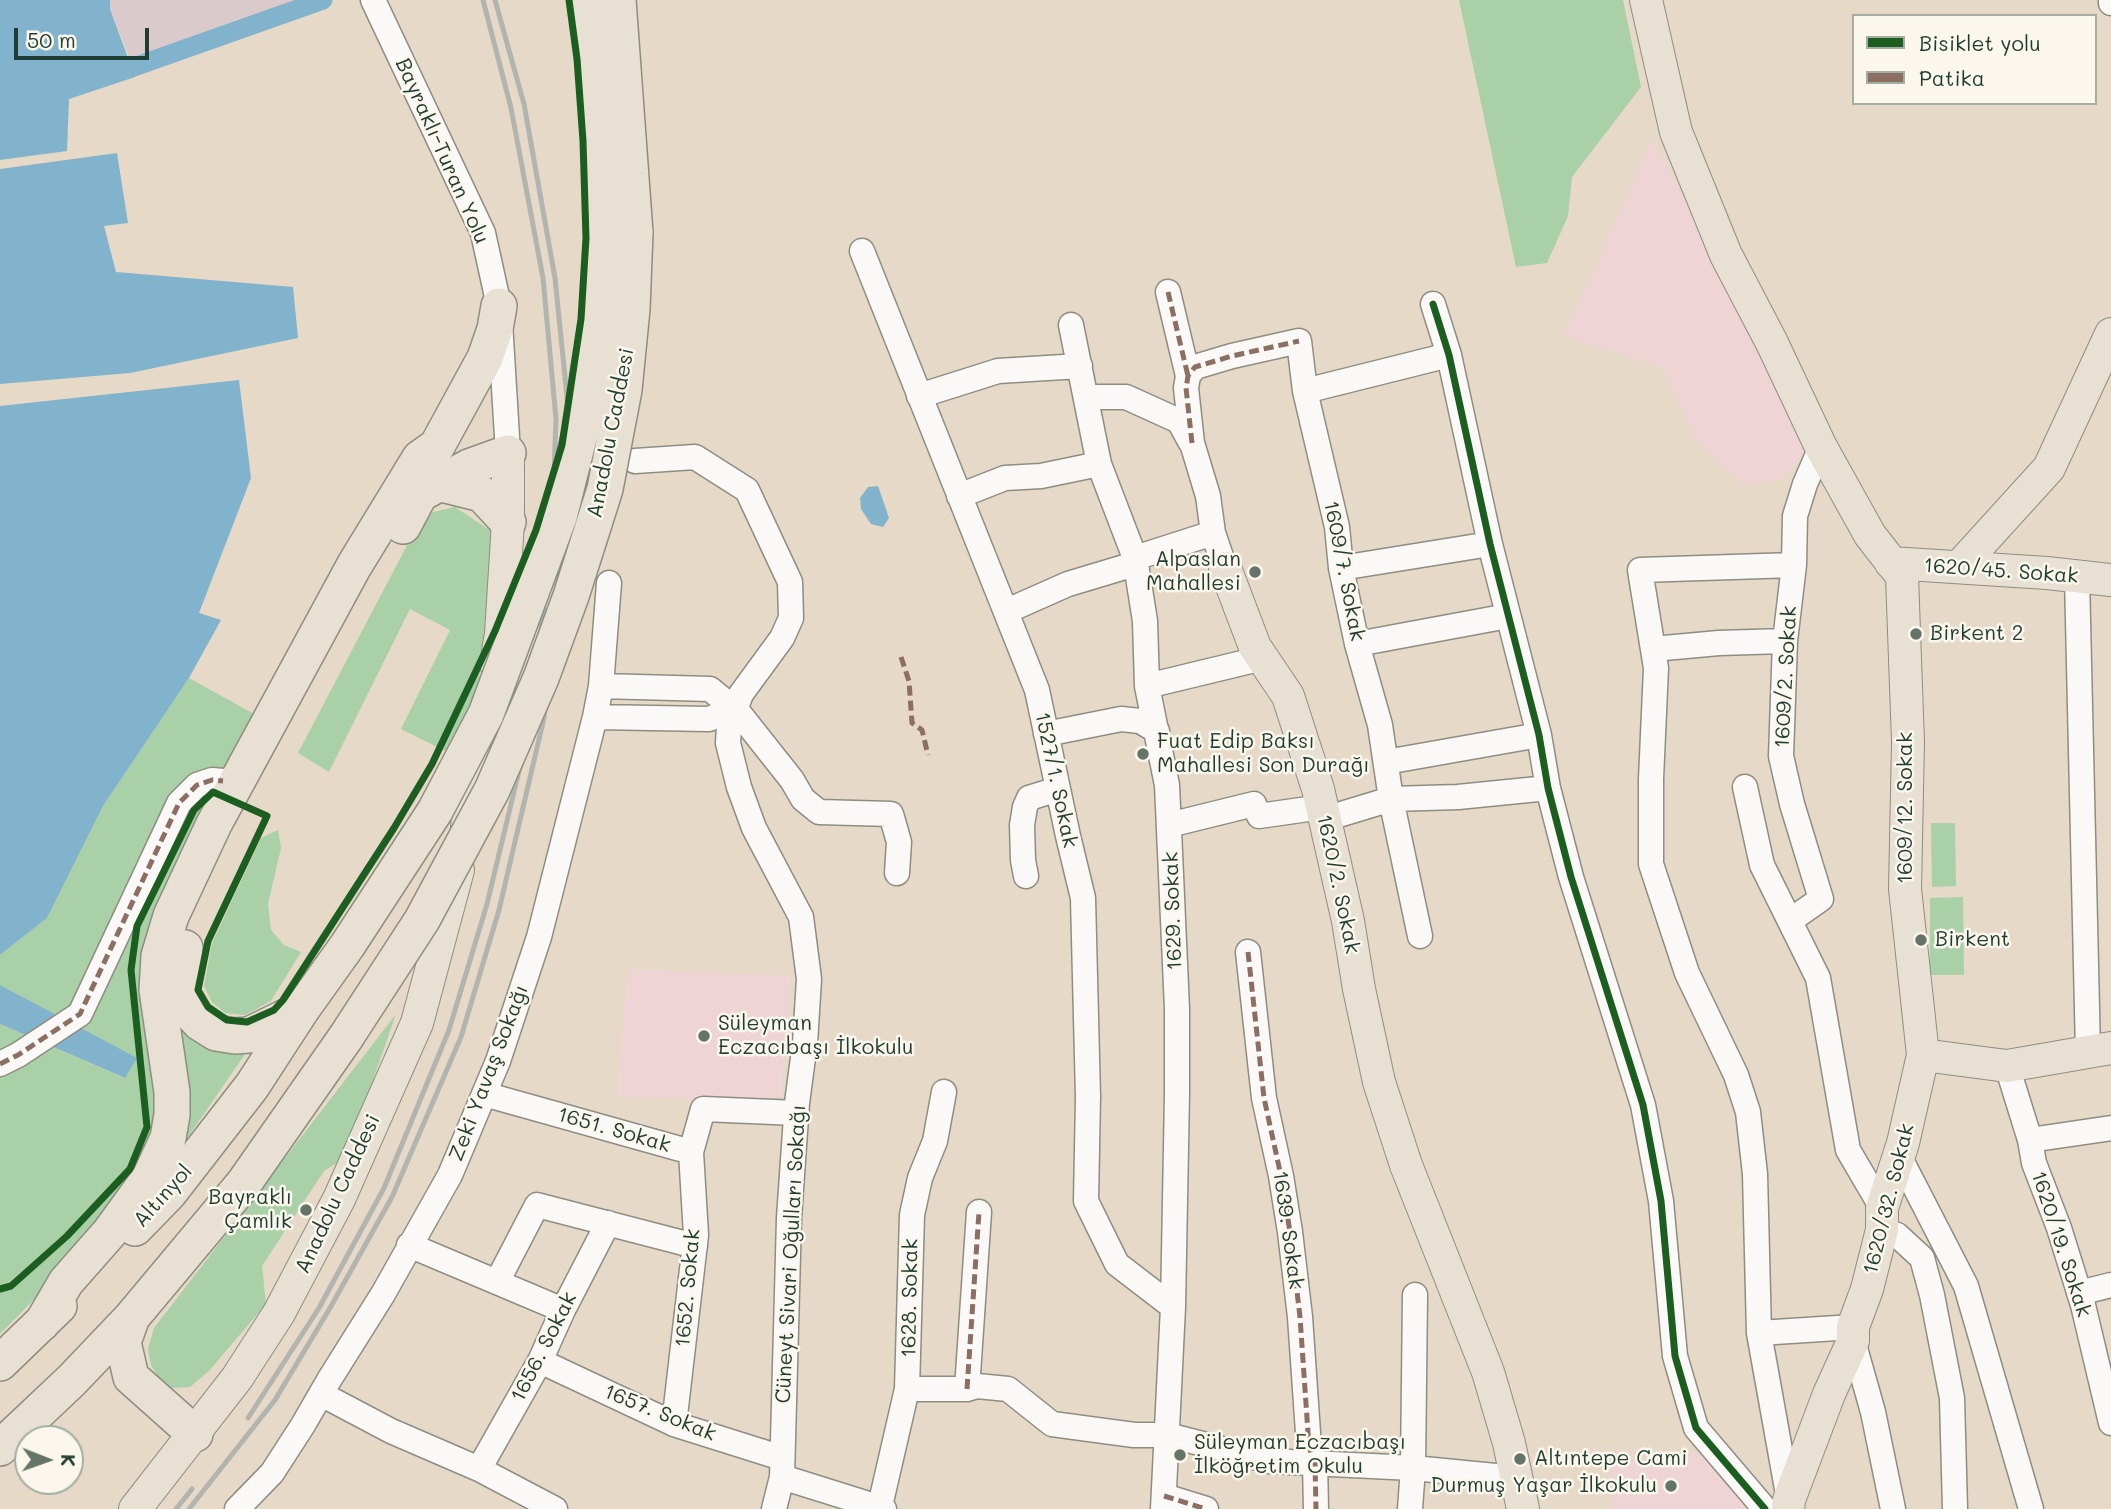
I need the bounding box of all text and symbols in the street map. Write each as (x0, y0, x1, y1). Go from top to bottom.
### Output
scale bar (18, 14, 152, 58)
legend (1852, 14, 2097, 105)
text: 50 m (27, 26, 76, 53)
text: Bisiklet yolu (1919, 29, 2041, 56)
street label: Bayraklı-Turan Yolu (390, 54, 494, 248)
text: Patika (1919, 64, 1985, 91)
street label: Anadolu Caddesi (582, 346, 640, 520)
street label: 1609/7. Sokak (1318, 499, 1370, 643)
place label: Alpaslan Mahallesi (1146, 547, 1241, 597)
street label: 1620/45. Sokak (1923, 553, 2079, 589)
marker: Alpaslan Mahallesi (1247, 564, 1263, 580)
street label: 1609/2. Sokak (1770, 605, 1802, 749)
place label: Birkent 2 (1930, 621, 2023, 647)
marker: Birkent 2 (1908, 626, 1924, 642)
street label: 1527/1. Sokak (1029, 710, 1083, 850)
place label: Fuat Edip Baksı Mahallesi Son Durağı (1157, 729, 1370, 779)
street label: 1609/12. Sokak (1893, 732, 1919, 884)
marker: Fuat Edip Baksı Mahallesi Son Durağı (1135, 746, 1151, 762)
street label: 1620/2. Sokak (1311, 812, 1365, 956)
street label: 1629. Sokak (1158, 851, 1188, 971)
place label: Birkent (1935, 927, 2010, 953)
marker: Birkent (1913, 932, 1929, 948)
street label: Zeki Yavaş Sokağı (444, 981, 534, 1165)
place label: Süleyman Eczacıbaşı İlkokulu (718, 1011, 914, 1061)
marker: Süleyman Eczacıbaşı İlkokulu (696, 1028, 712, 1044)
street label: 1651. Sokak (555, 1102, 673, 1158)
street label: Cüneyt Sivari Oğulları Sokağı (771, 1104, 811, 1404)
street label: Anadolu Caddesi (290, 1110, 386, 1278)
street label: 1620/32. Sokak (1858, 1121, 1920, 1277)
street label: Altınyol (128, 1159, 198, 1233)
street label: 1620/19. Sokak (2026, 1168, 2096, 1320)
street label: 1639. Sokak (1267, 1169, 1309, 1291)
place label: Bayraklı Çamlık (208, 1185, 292, 1235)
marker: Bayraklı Çamlık (298, 1202, 314, 1218)
street label: 1652. Sokak (670, 1228, 706, 1348)
street label: 1628. Sokak (896, 1238, 924, 1358)
street label: 1656. Sokak (506, 1288, 582, 1406)
street label: 1657. Sokak (600, 1379, 720, 1447)
north arrow (14, 1425, 84, 1495)
place label: Süleyman Eczacıbaşı İlköğretim Okulu (1194, 1430, 1406, 1480)
place label: Altıntepe Cami (1534, 1446, 1687, 1472)
marker: Süleyman Eczacıbaşı İlköğretim Okulu (1172, 1447, 1188, 1463)
marker: Altıntepe Cami (1512, 1451, 1528, 1467)
text: K (56, 1454, 81, 1467)
place label: Durmuş Yaşar İlkokulu (1431, 1473, 1657, 1499)
marker: Durmuş Yaşar İlkokulu (1663, 1478, 1679, 1494)

